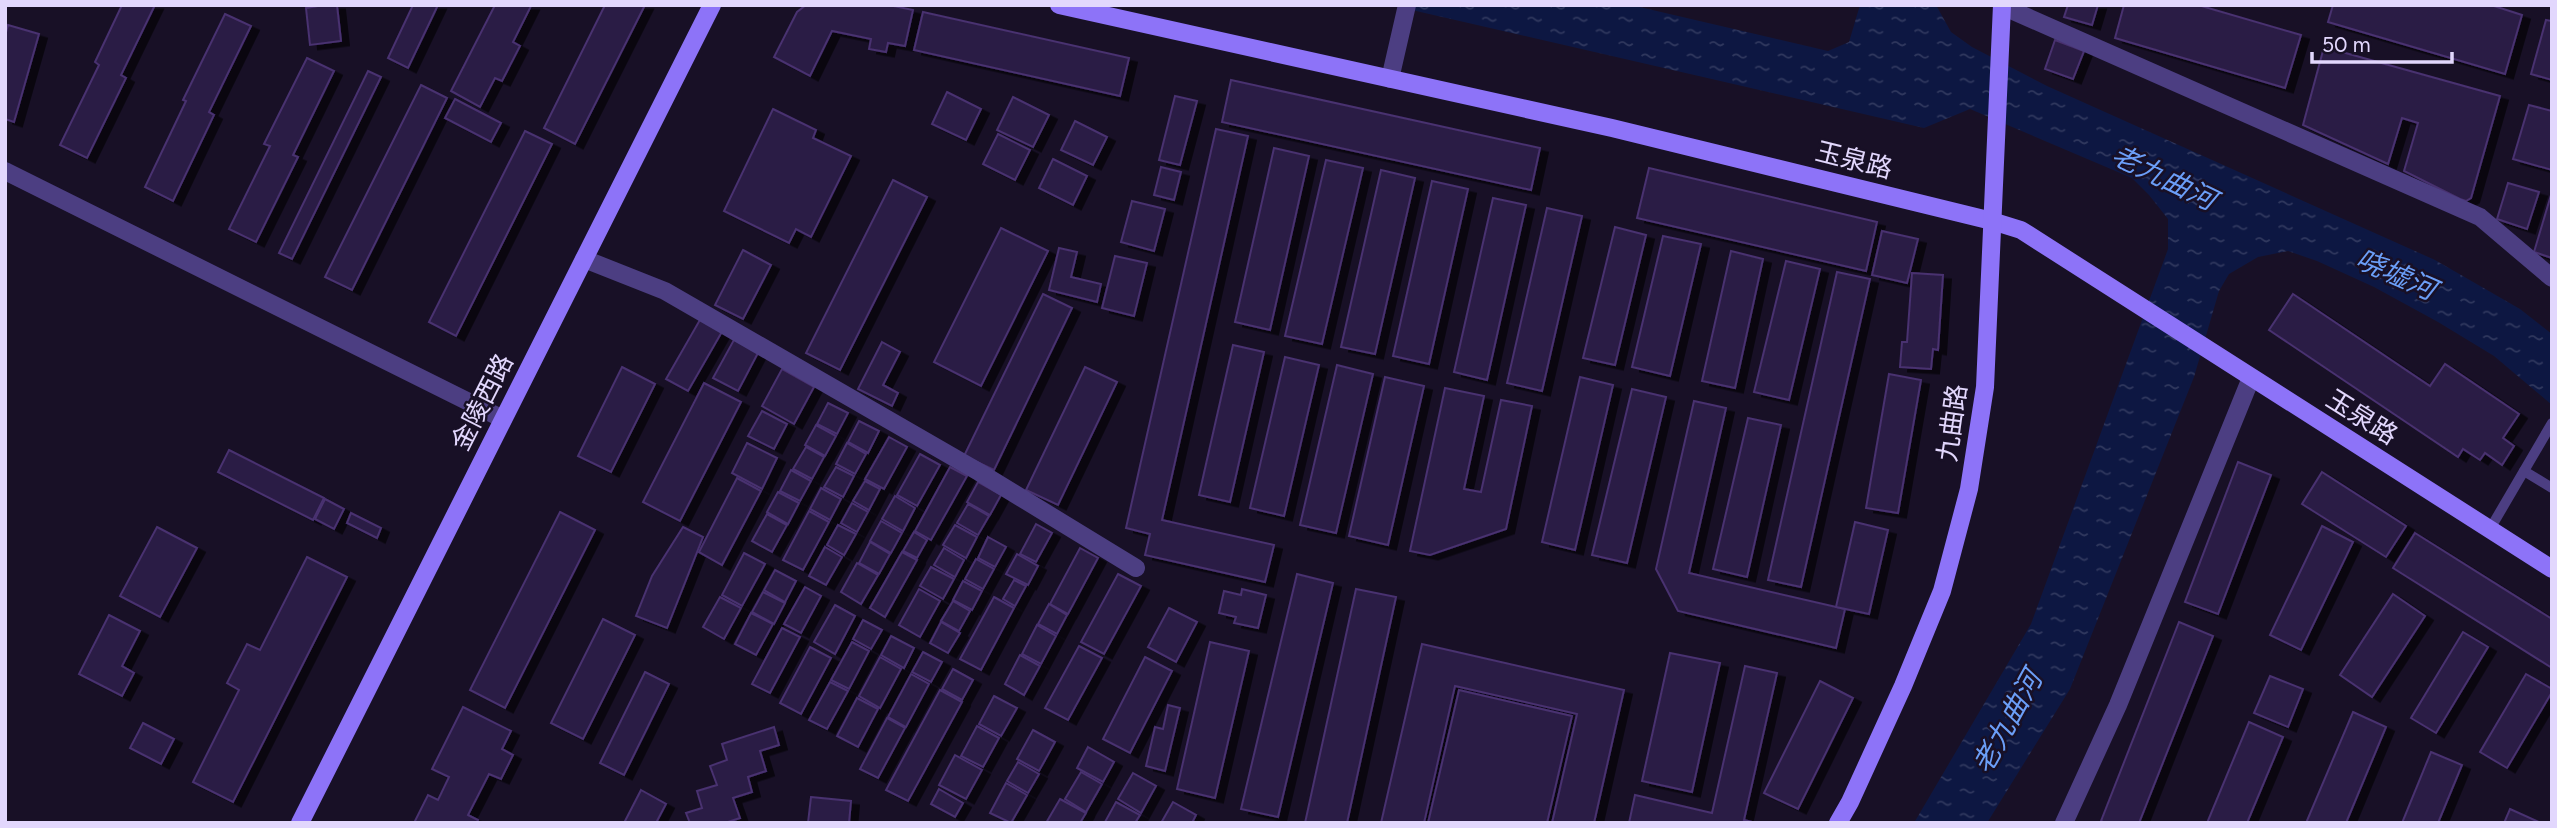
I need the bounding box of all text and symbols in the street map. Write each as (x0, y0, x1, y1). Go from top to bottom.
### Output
scale bar (2312, 21, 2452, 65)
text: 50 m (2322, 32, 2371, 57)
street label: 玉泉路 (1812, 135, 1896, 185)
water label: 老九曲河 (2106, 137, 2226, 219)
water label: 哓墟河 (2351, 241, 2446, 309)
street label: 金陵西路 (444, 348, 520, 456)
street label: 九曲路 (1931, 382, 1973, 464)
street label: 玉泉路 (2320, 383, 2404, 451)
water label: 老九曲河 (1965, 660, 2051, 779)

